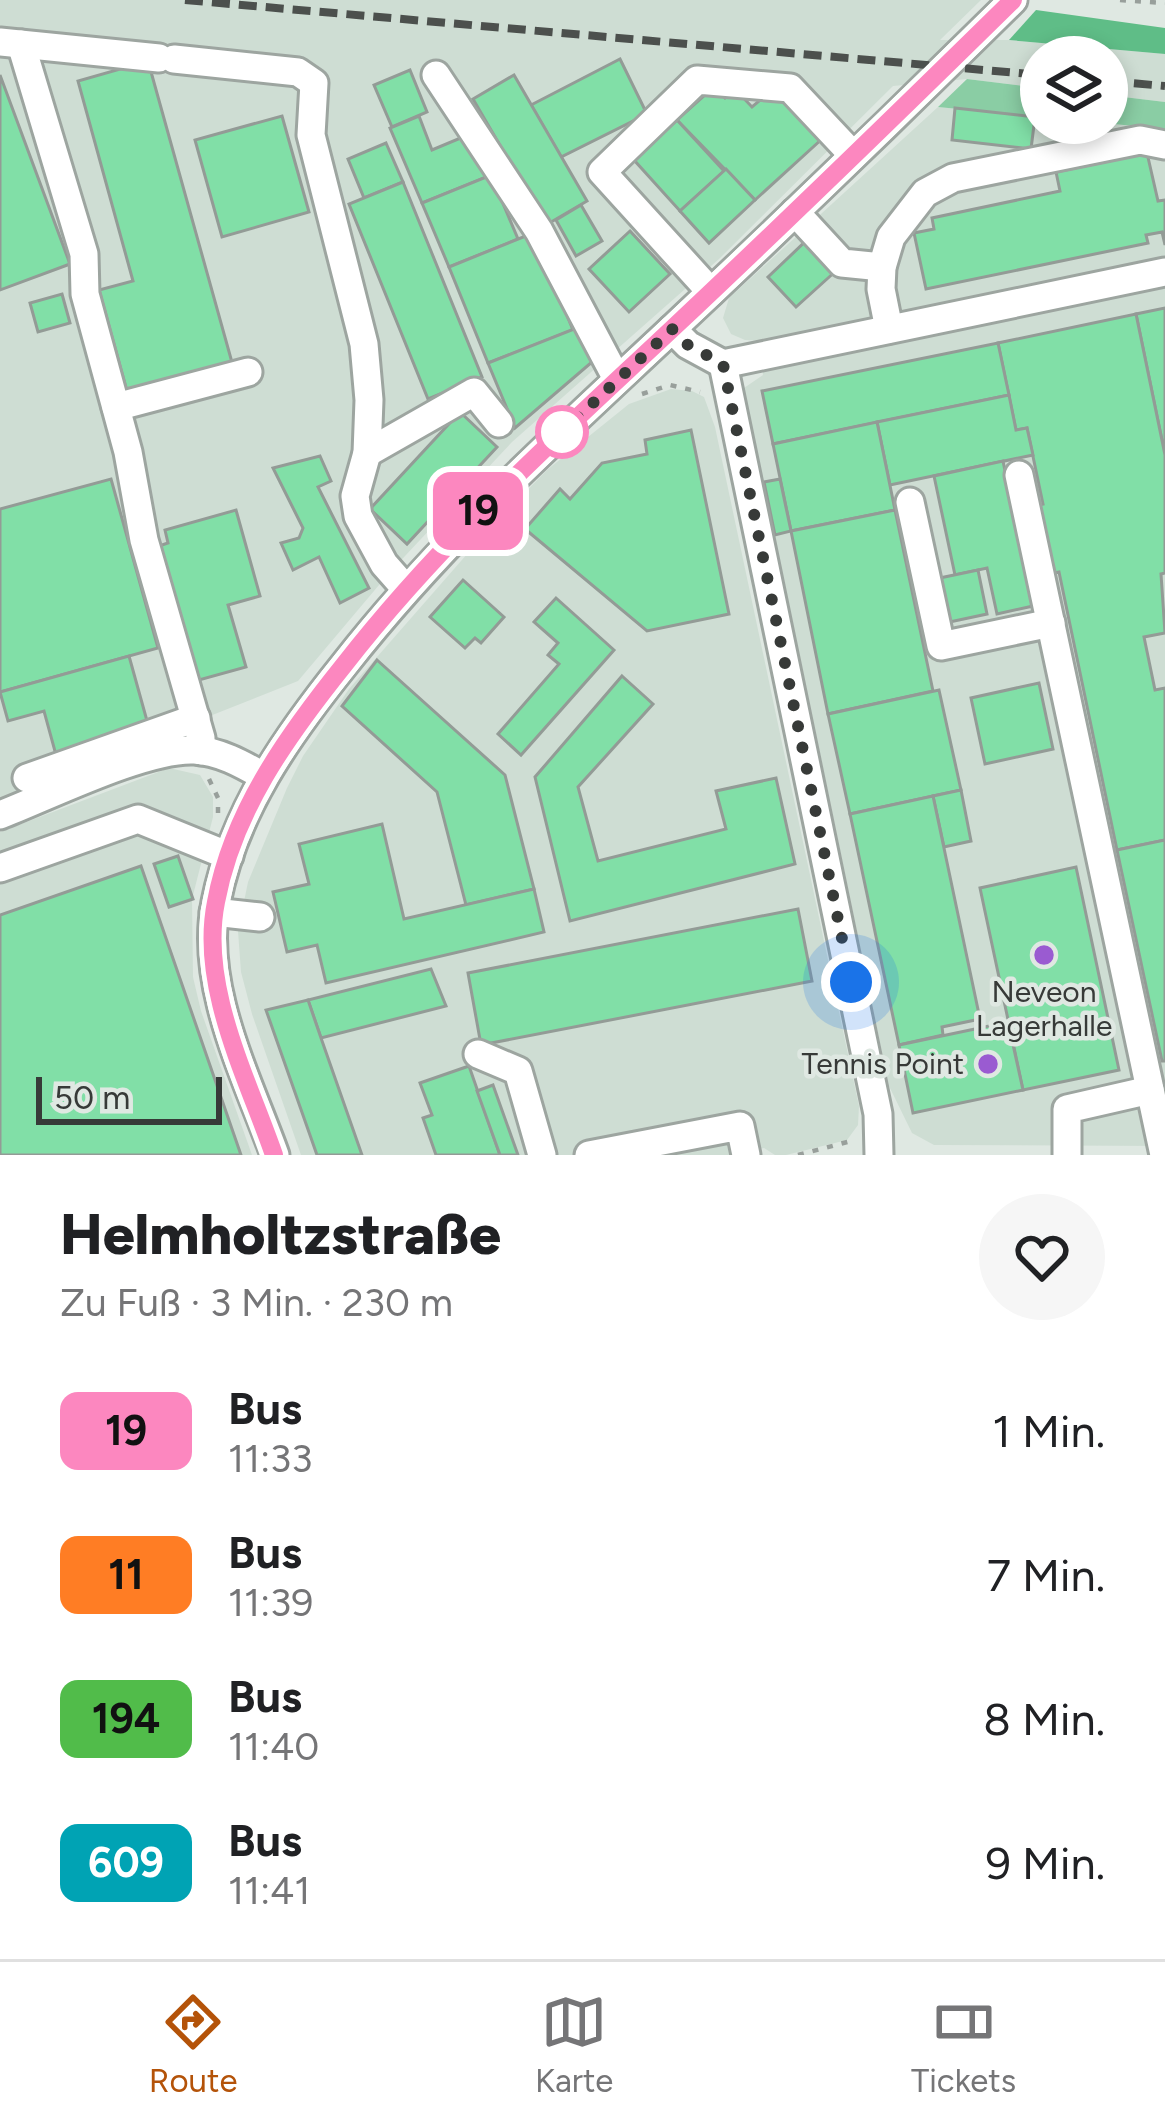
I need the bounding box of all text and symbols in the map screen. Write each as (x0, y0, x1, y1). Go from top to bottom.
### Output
map controls (1020, 36, 1128, 144)
button: layers (1020, 36, 1128, 144)
unlabelled marker (537, 407, 587, 457)
line badge: 19 (424, 472, 532, 550)
text: 19 (457, 485, 499, 536)
marker: Neveon Lagerhalle (1031, 942, 1057, 968)
your location (821, 952, 881, 1012)
place label: Neveon Lagerhalle (976, 973, 1112, 1044)
place label: Tennis Point (802, 1045, 964, 1082)
marker: Tennis Point (975, 1051, 1001, 1077)
scale bar (36, 1071, 222, 1124)
text: 50 m (54, 1078, 130, 1117)
button: heart (979, 1194, 1105, 1320)
text: Helmholtzstraße (60, 1200, 501, 1268)
text: Zu Fuß · 3 Min. · 230 m (60, 1279, 453, 1326)
text: Bus (228, 1381, 302, 1435)
text: 1 Min. (992, 1404, 1105, 1458)
text: 19 (105, 1405, 147, 1456)
text: 11:33 (228, 1435, 313, 1482)
text: Bus (228, 1525, 302, 1579)
text: 7 Min. (987, 1548, 1105, 1602)
text: 11 (108, 1549, 144, 1600)
text: 11:39 (228, 1579, 313, 1626)
text: Bus (228, 1669, 302, 1723)
text: 8 Min. (983, 1692, 1105, 1746)
text: 194 (92, 1693, 160, 1744)
text: 11:40 (228, 1723, 319, 1770)
text: Bus (228, 1813, 302, 1867)
text: 9 Min. (985, 1836, 1105, 1890)
text: 609 (88, 1837, 164, 1888)
text: 11:41 (228, 1867, 310, 1914)
tab: Route (149, 1989, 237, 2100)
tab: Karte (535, 1989, 613, 2100)
tab: Tickets (911, 1989, 1016, 2100)

